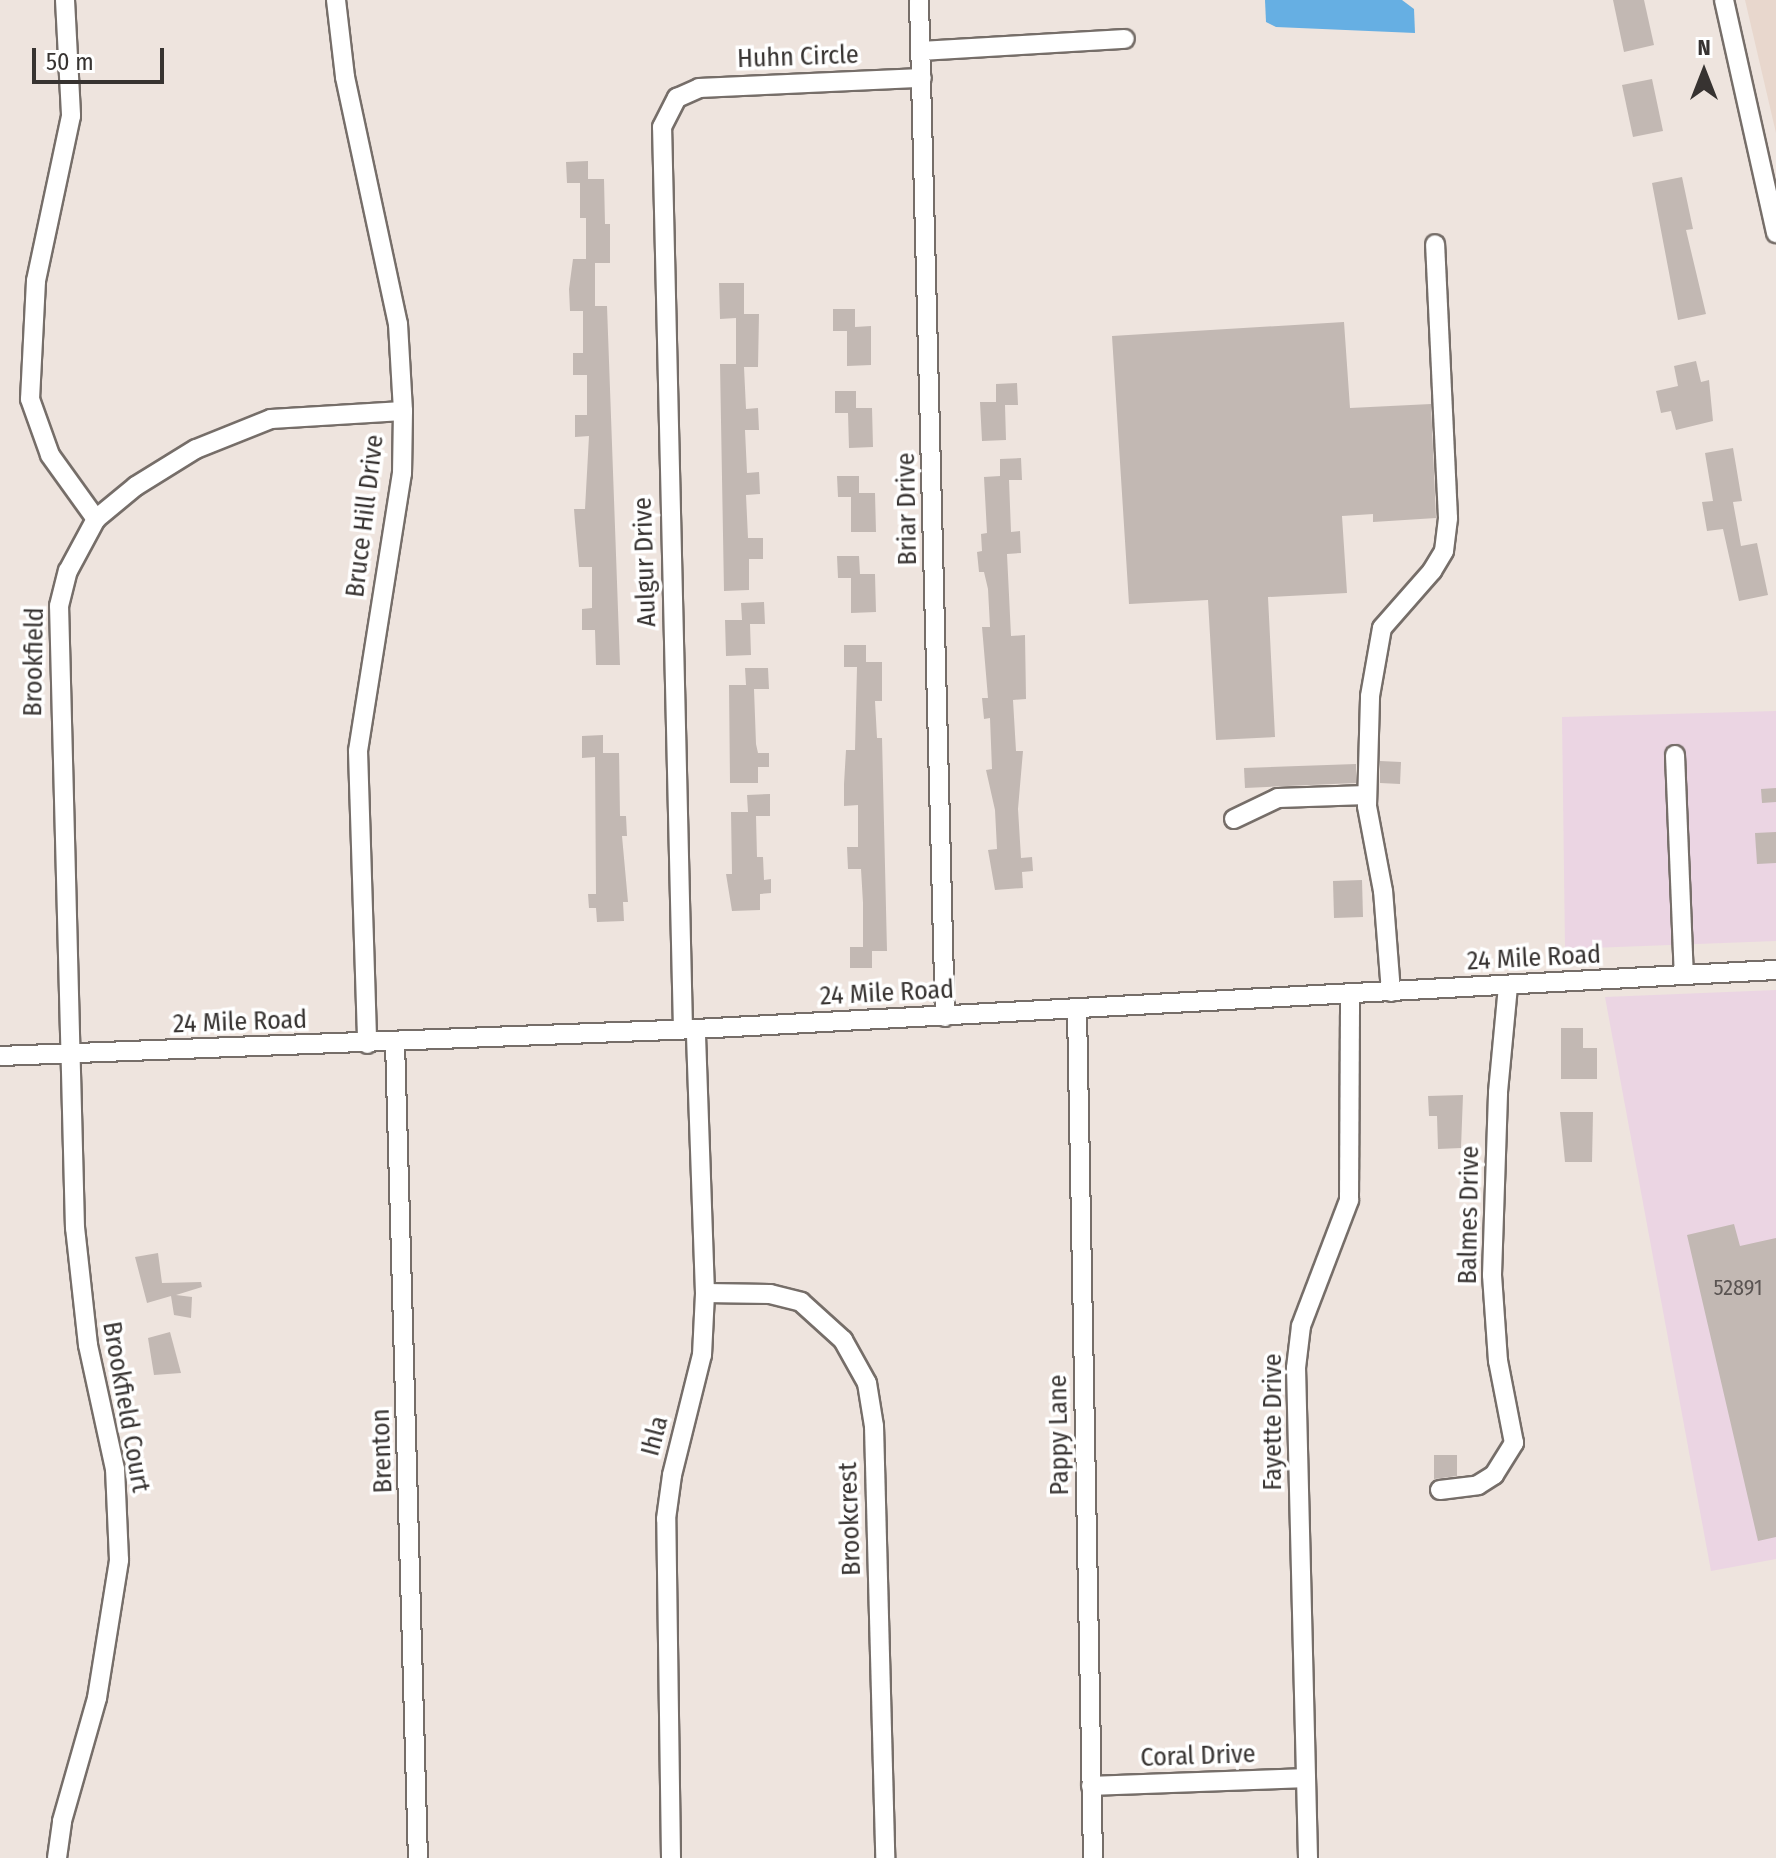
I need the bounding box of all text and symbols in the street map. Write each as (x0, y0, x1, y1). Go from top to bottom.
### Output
scale bar (36, 32, 168, 82)
north arrow (1664, 32, 1744, 112)
text: N (1697, 34, 1711, 61)
street label: Huhn Circle (737, 39, 859, 75)
text: 50 m (46, 48, 94, 76)
street label: Bruce Hill Drive (340, 433, 390, 599)
street label: Briar Drive (890, 452, 924, 566)
street label: Aulgur Drive (627, 497, 663, 627)
street label: Brookfield (17, 607, 51, 717)
street label: 24 Mile Road (1466, 939, 1602, 977)
street label: 24 Mile Road (819, 974, 955, 1012)
street label: 24 Mile Road (172, 1004, 308, 1040)
street label: Balmes Drive (1452, 1145, 1486, 1285)
house number: 52891 (1713, 1275, 1763, 1301)
street label: Brookfield Court (96, 1319, 156, 1495)
street label: Fayette Drive (1257, 1353, 1289, 1491)
street label: Pappy Lane (1042, 1374, 1076, 1496)
street label: Brenton (365, 1408, 399, 1494)
street label: Ihla (635, 1413, 675, 1459)
street label: Brookcrest (832, 1462, 868, 1576)
street label: Coral Drive (1140, 1738, 1256, 1774)

